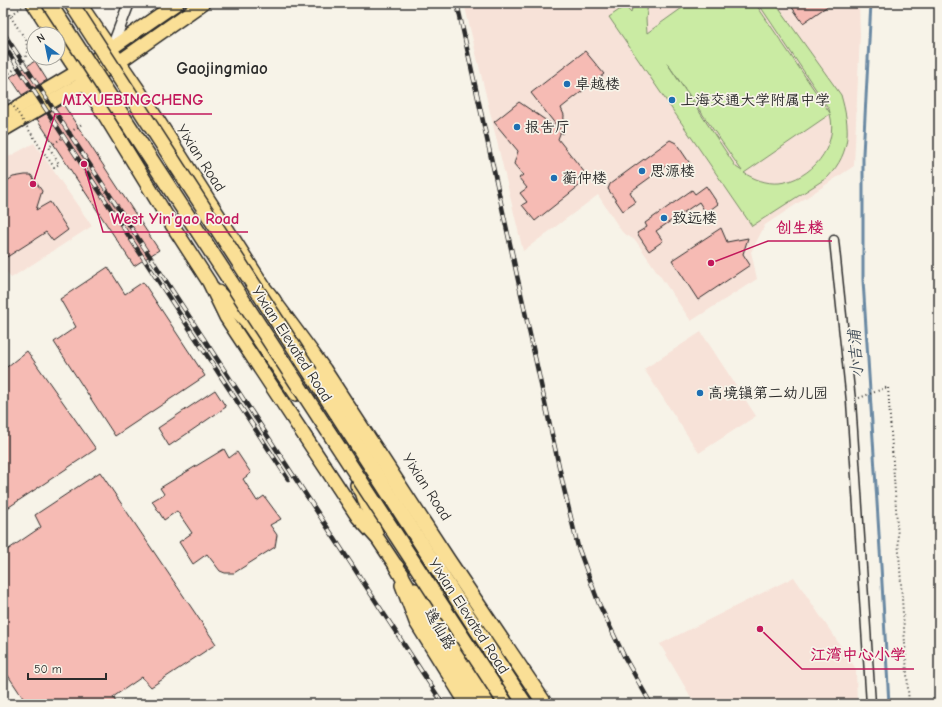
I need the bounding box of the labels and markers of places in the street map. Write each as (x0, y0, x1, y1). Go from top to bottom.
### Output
place label: 卓越楼 (575, 75, 620, 93)
marker: 卓越楼 (562, 79, 572, 89)
callout: MIXUEBINGCHENG (55, 86, 212, 114)
place label: 上海交通大学附属中学 (680, 91, 830, 109)
marker: 上海交通大学附属中学 (667, 95, 677, 105)
place label: 报告厅 (525, 118, 570, 136)
marker: 报告厅 (512, 122, 522, 132)
place label: 思源楼 (650, 162, 695, 180)
marker: 思源楼 (637, 166, 647, 176)
place label: 蘅仲楼 (562, 169, 607, 187)
marker: 蘅仲楼 (549, 173, 559, 183)
callout: West Yin'gao Road (103, 204, 248, 232)
place label: 致远楼 (672, 209, 717, 227)
marker: 致远楼 (659, 213, 669, 223)
callout: 创生楼 (768, 213, 832, 241)
place label: 高境镇第二幼儿园 (708, 384, 828, 402)
marker: 高境镇第二幼儿园 (695, 388, 705, 398)
callout: 江湾中心小学 (802, 641, 914, 669)

